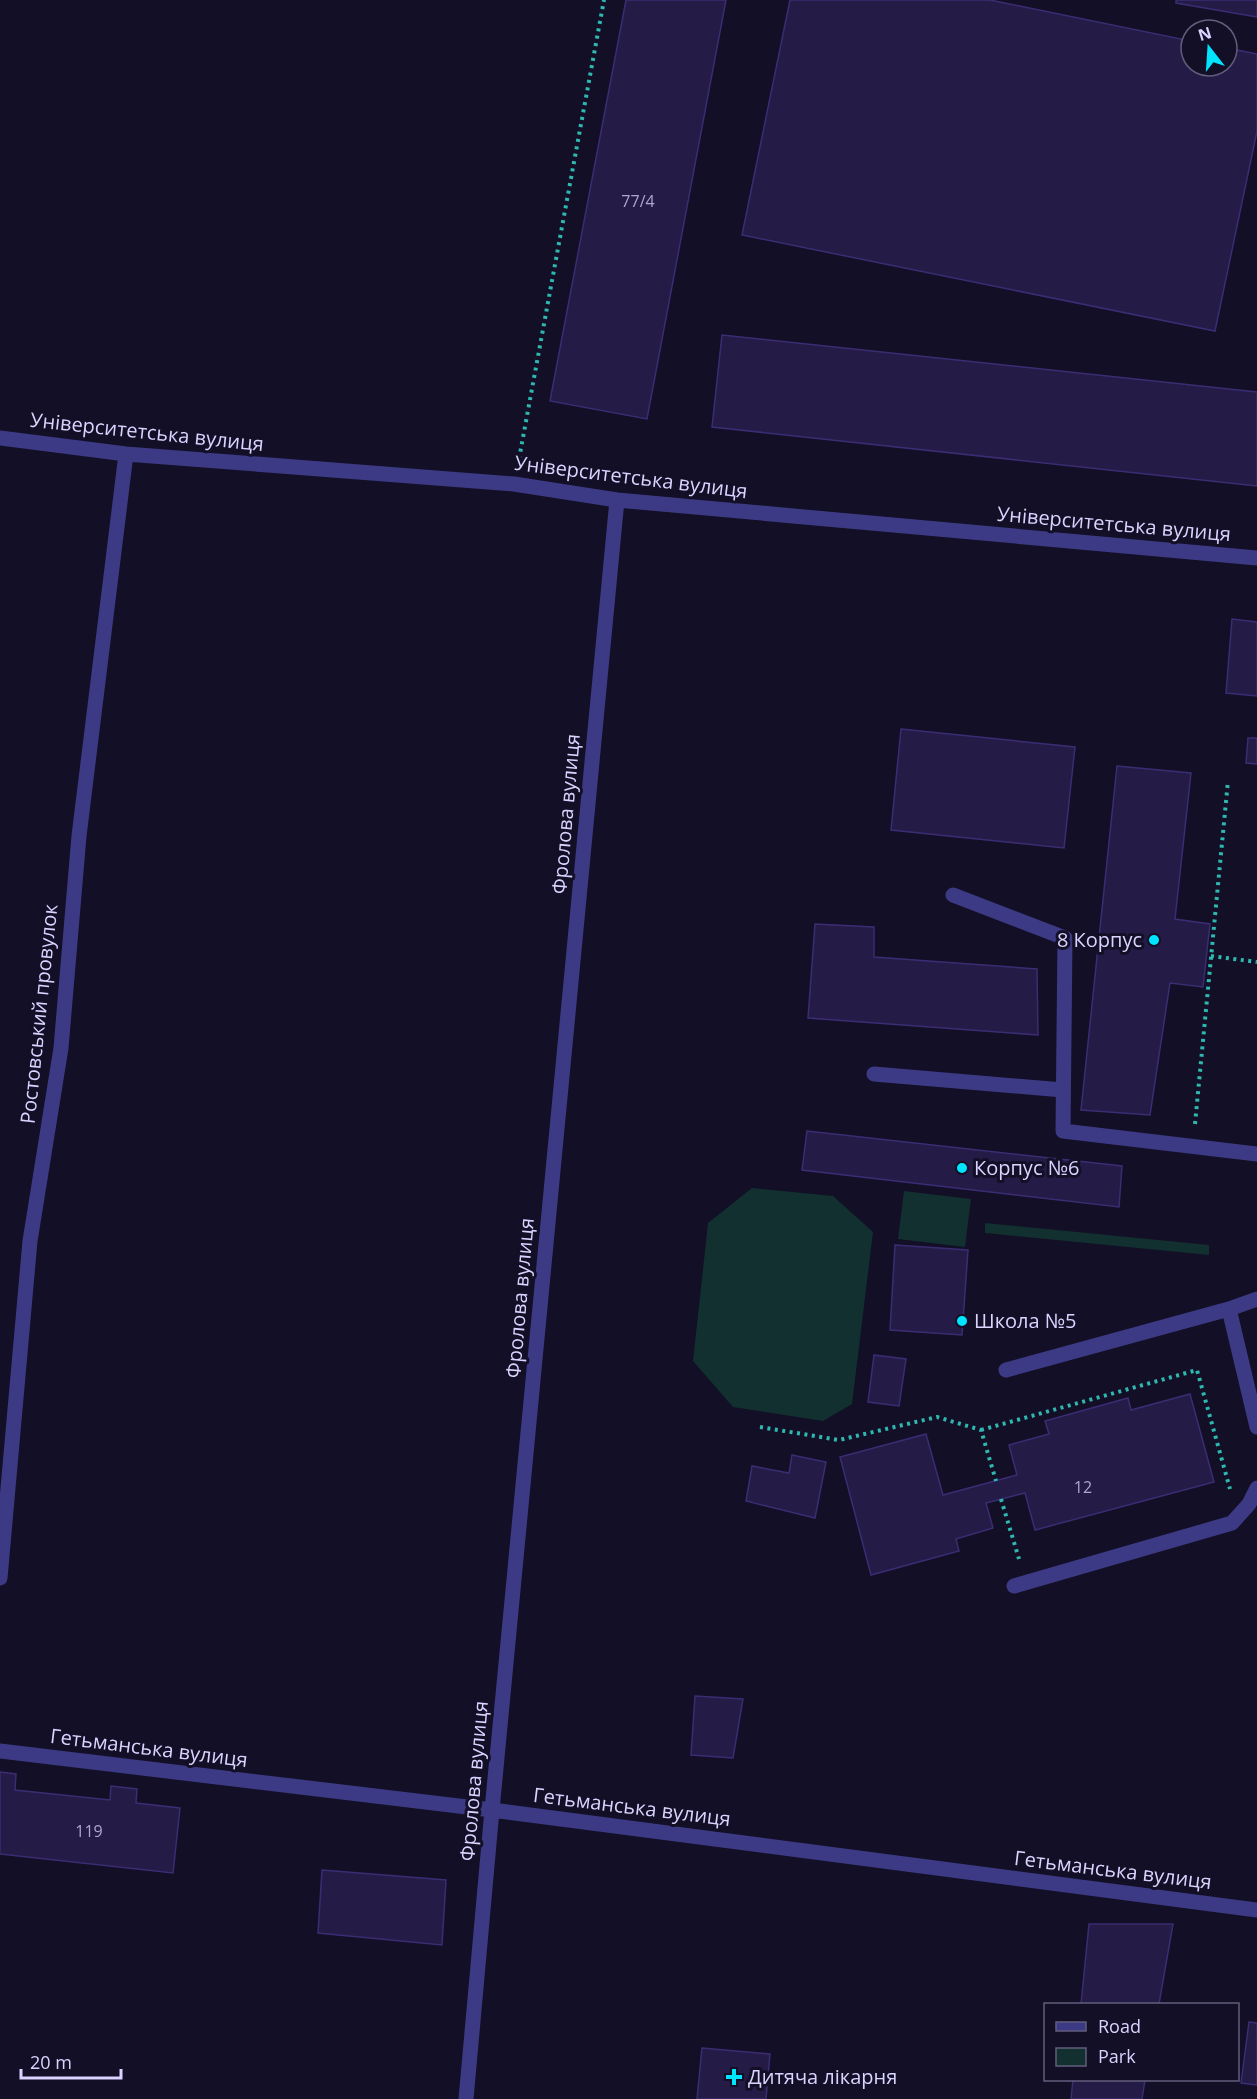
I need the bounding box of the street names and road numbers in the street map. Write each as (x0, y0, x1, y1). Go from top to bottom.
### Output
street label: Університетська вулиця (29, 406, 265, 457)
street label: Університетська вулиця (513, 449, 749, 504)
street label: Університетська вулиця (996, 500, 1232, 547)
street label: Фролова вулиця (545, 733, 586, 895)
street label: Ростовський провулок (14, 902, 64, 1125)
street label: Фролова вулиця (499, 1217, 540, 1379)
street label: Фролова вулиця (453, 1700, 494, 1862)
street label: Гетьманська вулиця (49, 1722, 249, 1773)
street label: Гетьманська вулиця (532, 1781, 732, 1832)
street label: Гетьманська вулиця (1013, 1844, 1213, 1895)

